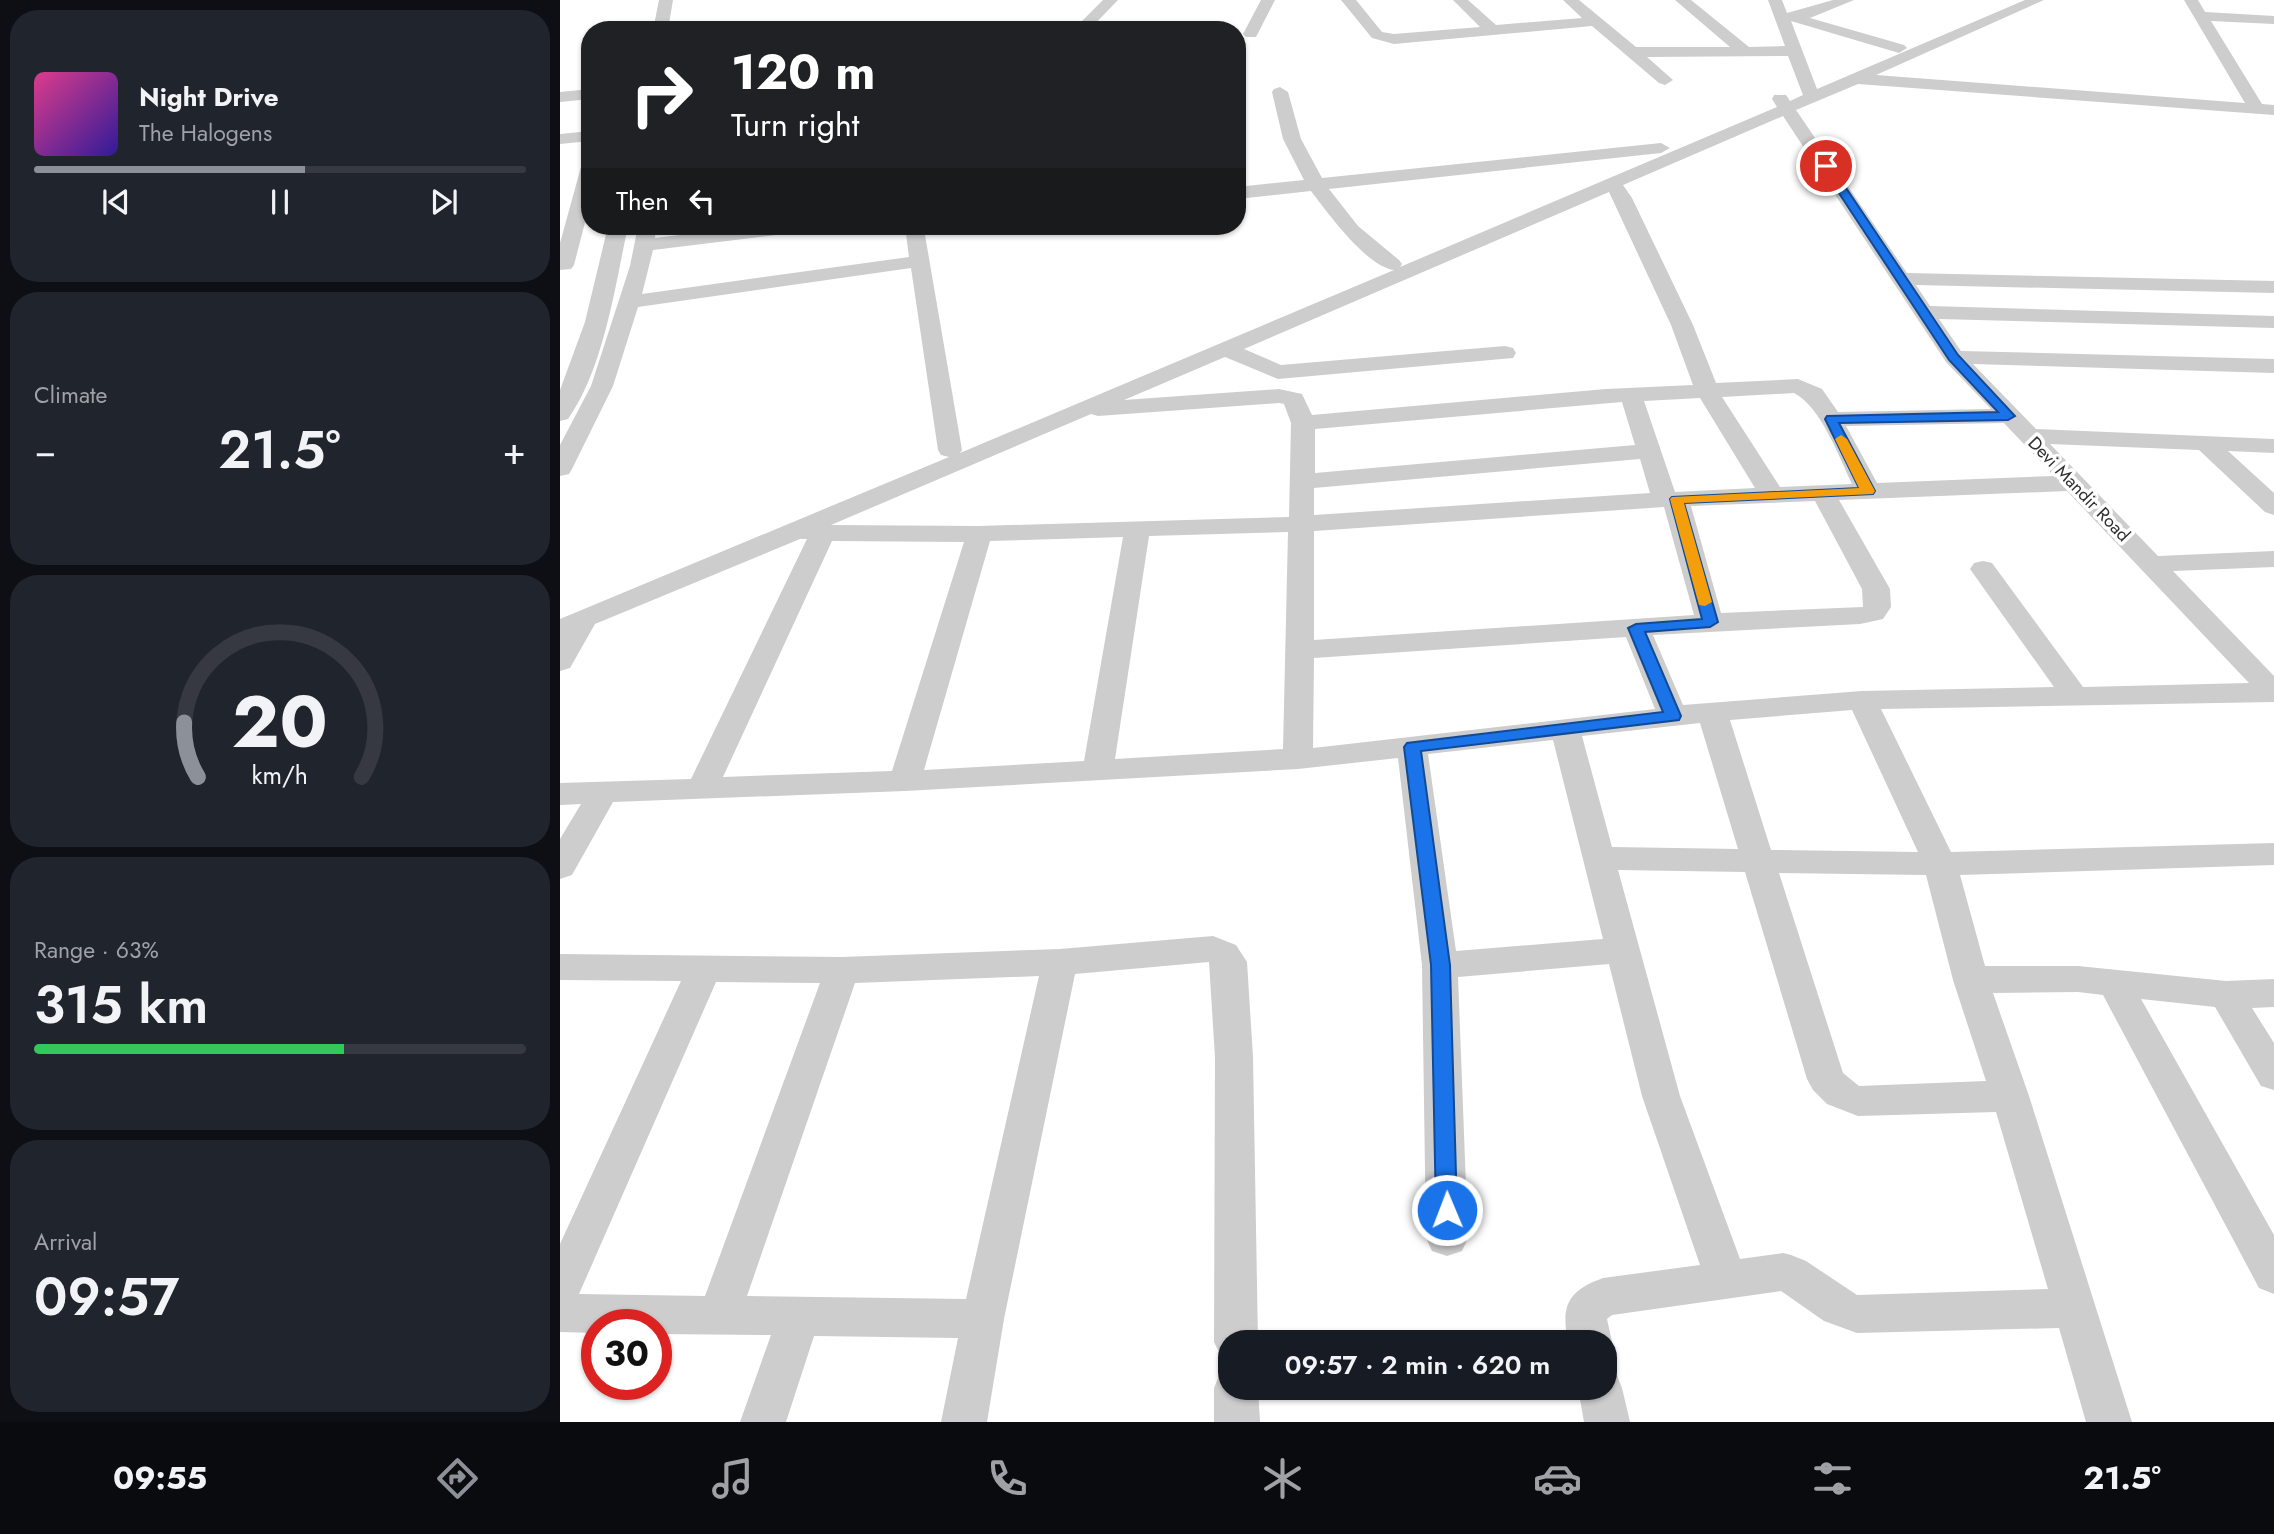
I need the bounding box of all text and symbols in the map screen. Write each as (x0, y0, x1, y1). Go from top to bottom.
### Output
text: 120 m (731, 37, 875, 107)
icon: right (616, 49, 707, 140)
text: Night Drive (139, 78, 279, 116)
text: Turn right (731, 102, 860, 148)
text: The Halogens (139, 116, 272, 150)
pin (1796, 136, 1856, 196)
icon: arrive (1807, 147, 1845, 185)
text: Then (616, 182, 669, 220)
icon: left (683, 182, 721, 220)
icon: previous (97, 183, 135, 221)
icon: pause (261, 183, 299, 221)
icon: next (425, 183, 463, 221)
text: Climate (34, 378, 107, 412)
text: 21.5° (219, 412, 341, 488)
text: − (34, 423, 56, 478)
text: + (503, 423, 526, 478)
street label: Devi Mandir Road (2022, 431, 2136, 547)
text: 20 (232, 669, 328, 774)
text: km/h (252, 757, 308, 793)
text: Range · 63% (34, 933, 159, 967)
text: 315 km (34, 967, 208, 1043)
position arrow (1410, 1173, 1484, 1247)
text: Arrival (34, 1225, 97, 1259)
text: 09:57 (34, 1259, 179, 1335)
speed limit sign: 30 (581, 1309, 672, 1400)
text: 09:57 · 2 min · 620 m (1285, 1346, 1550, 1384)
icon: directions (433, 1454, 482, 1503)
icon: music (708, 1454, 757, 1503)
icon: phone (983, 1454, 1032, 1503)
icon: climate (1258, 1454, 1307, 1503)
icon: car (1533, 1454, 1582, 1503)
icon: filters (1808, 1454, 1857, 1503)
text: 09:55 (113, 1455, 207, 1501)
text: 21.5° (2083, 1455, 2161, 1501)

